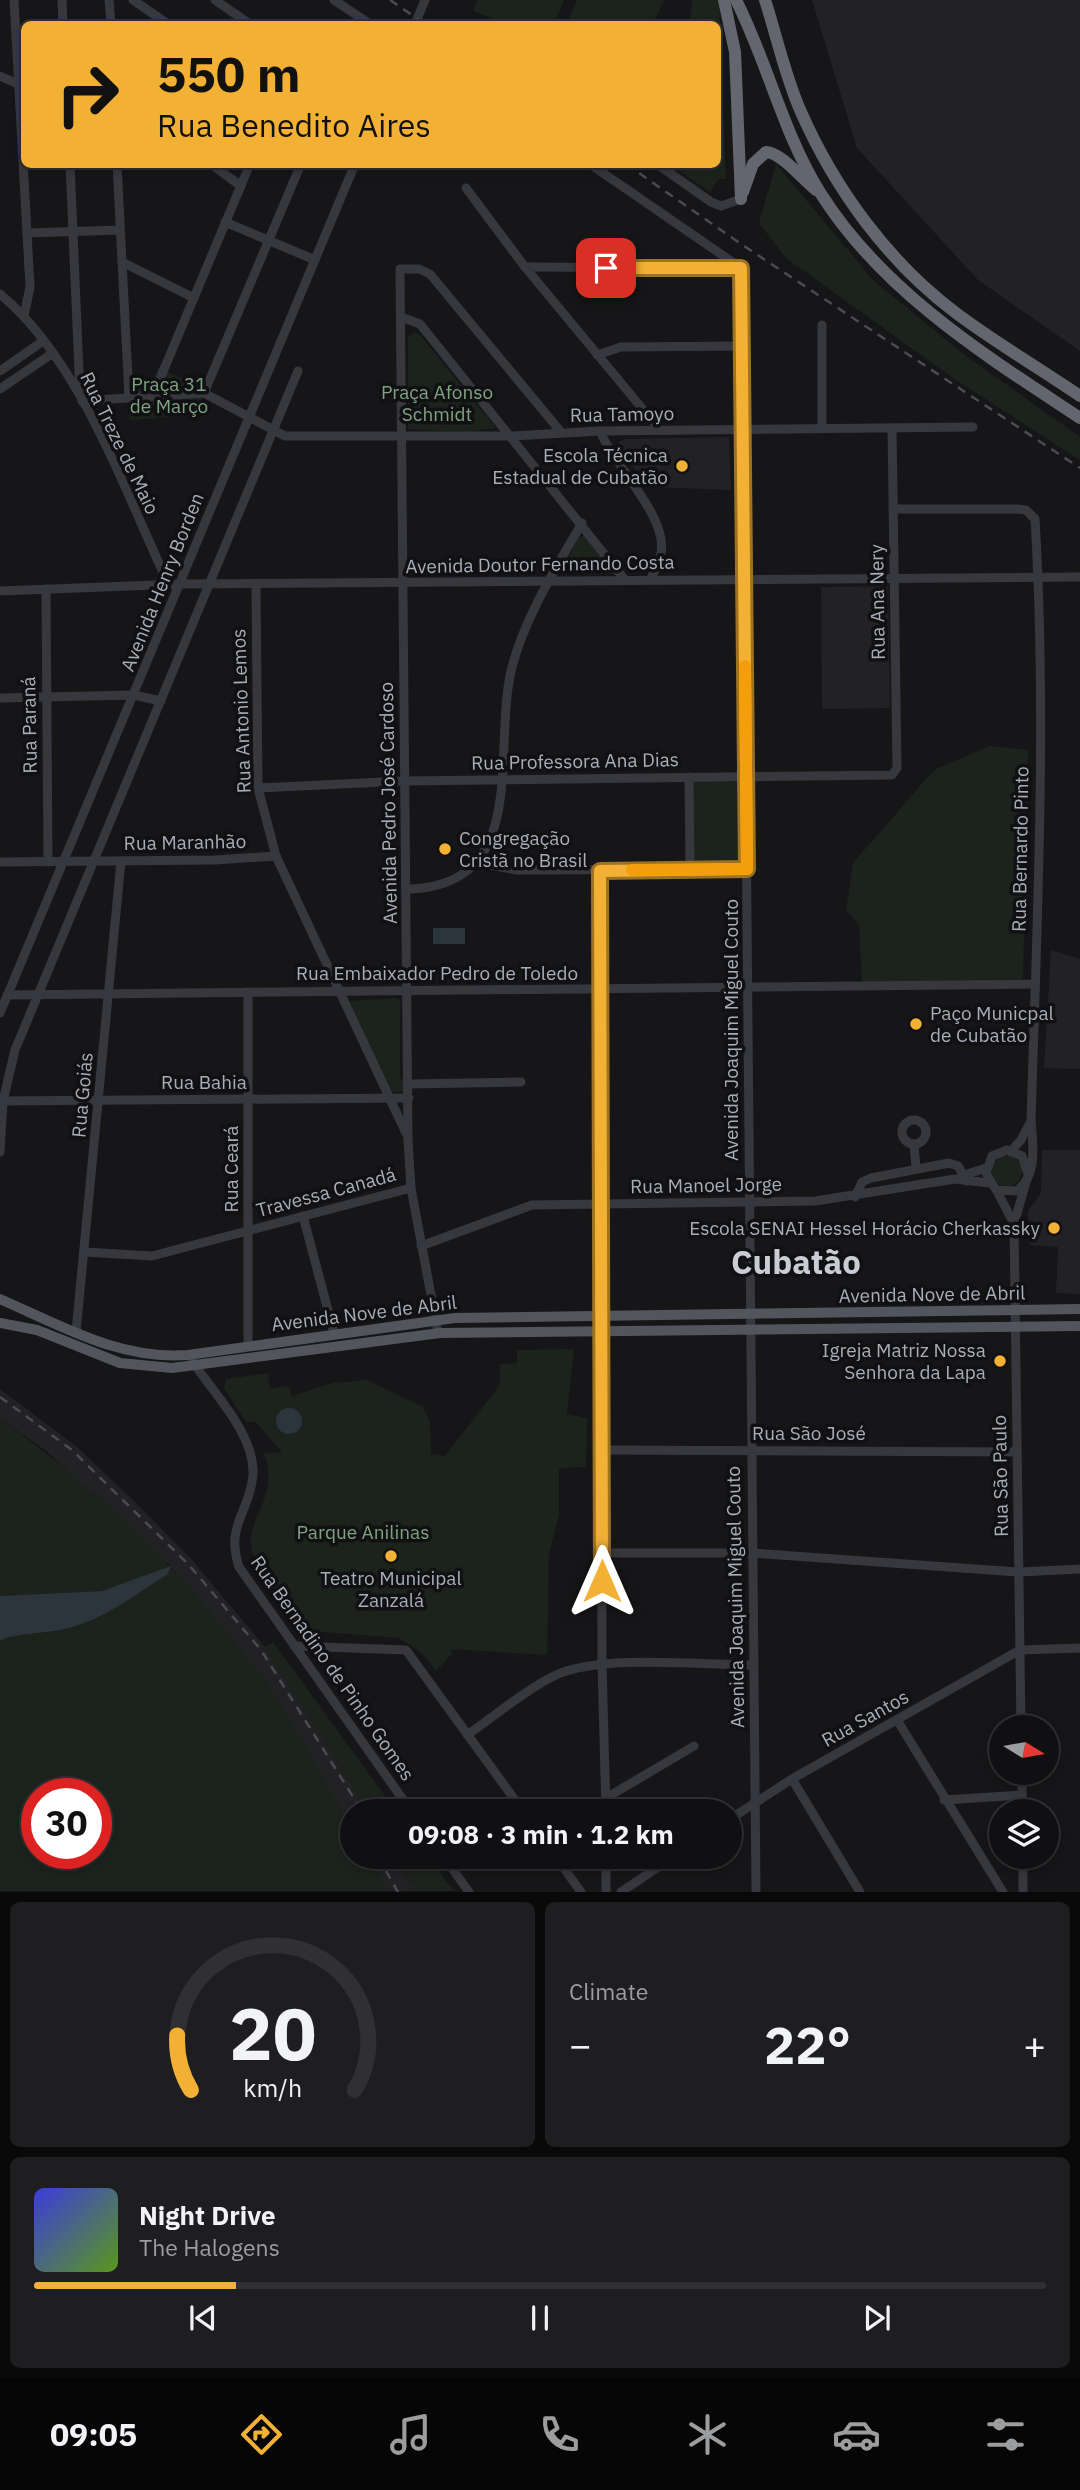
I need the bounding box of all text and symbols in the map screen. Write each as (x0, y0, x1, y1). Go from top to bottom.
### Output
text: 550 m (157, 42, 301, 105)
icon: right (42, 49, 133, 140)
text: Rua Benedito Aires (157, 104, 431, 146)
pin (576, 238, 636, 298)
icon: arrive (587, 249, 625, 287)
street label: Rua Treze de Maio (75, 368, 165, 518)
park label: Praça 31 de Março (130, 372, 208, 418)
park label: Praça Afonso Schmidt (381, 380, 493, 426)
street label: Rua Tamoyo (570, 401, 674, 427)
place label: Escola Técnica Estadual de Cubatão (492, 443, 668, 489)
marker: Escola Técnica Estadual de Cubatão (674, 458, 690, 474)
street label: Avenida Henry Borden (115, 489, 209, 675)
street label: Rua Ana Nery (864, 543, 890, 660)
street label: Avenida Doutor Fernando Costa (405, 550, 675, 578)
street label: Rua Antonio Lemos (226, 628, 256, 794)
street label: Rua Paraná (16, 676, 42, 774)
street label: Avenida Pedro José Cardoso (374, 682, 402, 924)
street label: Rua Professora Ana Dias (471, 747, 679, 775)
street label: Rua Bernardo Pinto (1007, 766, 1033, 932)
place label: Congregação Cristã no Brasil (459, 826, 587, 872)
street label: Rua Maranhão (124, 829, 246, 855)
marker: Congregação Cristã no Brasil (437, 841, 453, 857)
street label: Avenida Joaquim Miguel Couto (719, 899, 743, 1161)
street label: Rua Embaixador Pedro de Toledo (296, 961, 578, 985)
place label: Paço Municpal de Cubatão (930, 1001, 1054, 1047)
marker: Paço Municpal de Cubatão (908, 1016, 924, 1032)
street label: Rua Goiás (66, 1051, 98, 1139)
street label: Rua Bahia (161, 1070, 247, 1094)
street label: Rua Ceará (219, 1125, 243, 1213)
street label: Travessa Canadá (254, 1162, 398, 1222)
street label: Rua Manoel Jorge (630, 1172, 782, 1198)
place label: Escola SENAI Hessel Horácio Cherkassky (689, 1216, 1041, 1240)
marker: Escola SENAI Hessel Horácio Cherkassky (1046, 1220, 1062, 1236)
district label: Cubatão (731, 1240, 861, 1283)
street label: Avenida Nove de Abril (838, 1280, 1026, 1308)
street label: Avenida Nove de Abril (270, 1290, 458, 1336)
place label: Igreja Matriz Nossa Senhora da Lapa (822, 1338, 986, 1384)
marker: Igreja Matriz Nossa Senhora da Lapa (992, 1353, 1008, 1369)
street label: Rua São Paulo (987, 1415, 1013, 1537)
street label: Rua São José (752, 1421, 866, 1445)
street label: Avenida Joaquim Miguel Couto (721, 1466, 749, 1728)
park label: Parque Anilinas (297, 1520, 429, 1544)
position arrow (565, 1544, 639, 1618)
marker: Teatro Municipal Zanzalá (383, 1548, 399, 1564)
street label: Rua Bernadino de Pinho Gomes (246, 1551, 420, 1785)
place label: Teatro Municipal Zanzalá (320, 1566, 462, 1612)
street label: Rua Santos (817, 1684, 913, 1752)
north arrow (989, 1715, 1059, 1785)
map controls (989, 1715, 1059, 1869)
speed limit sign: 30 (21, 1778, 112, 1869)
button: layers (989, 1799, 1059, 1869)
text: 09:08 · 3 min · 1.2 km (408, 1817, 674, 1851)
text: Climate (569, 1976, 648, 2006)
text: 20 (229, 1986, 316, 2081)
text: 22° (764, 2011, 851, 2078)
text: − (569, 2020, 592, 2069)
text: + (1023, 2020, 1046, 2069)
text: km/h (243, 2071, 302, 2104)
text: Night Drive (139, 2198, 276, 2232)
text: The Halogens (139, 2232, 280, 2262)
icon: previous (184, 2299, 222, 2337)
icon: pause (521, 2299, 559, 2337)
icon: next (858, 2299, 896, 2337)
icon: directions (237, 2410, 286, 2459)
icon: music (386, 2410, 435, 2459)
icon: phone (535, 2410, 584, 2459)
icon: climate (683, 2410, 732, 2459)
icon: car (832, 2410, 881, 2459)
icon: filters (981, 2410, 1030, 2459)
text: 09:05 (50, 2413, 137, 2455)

